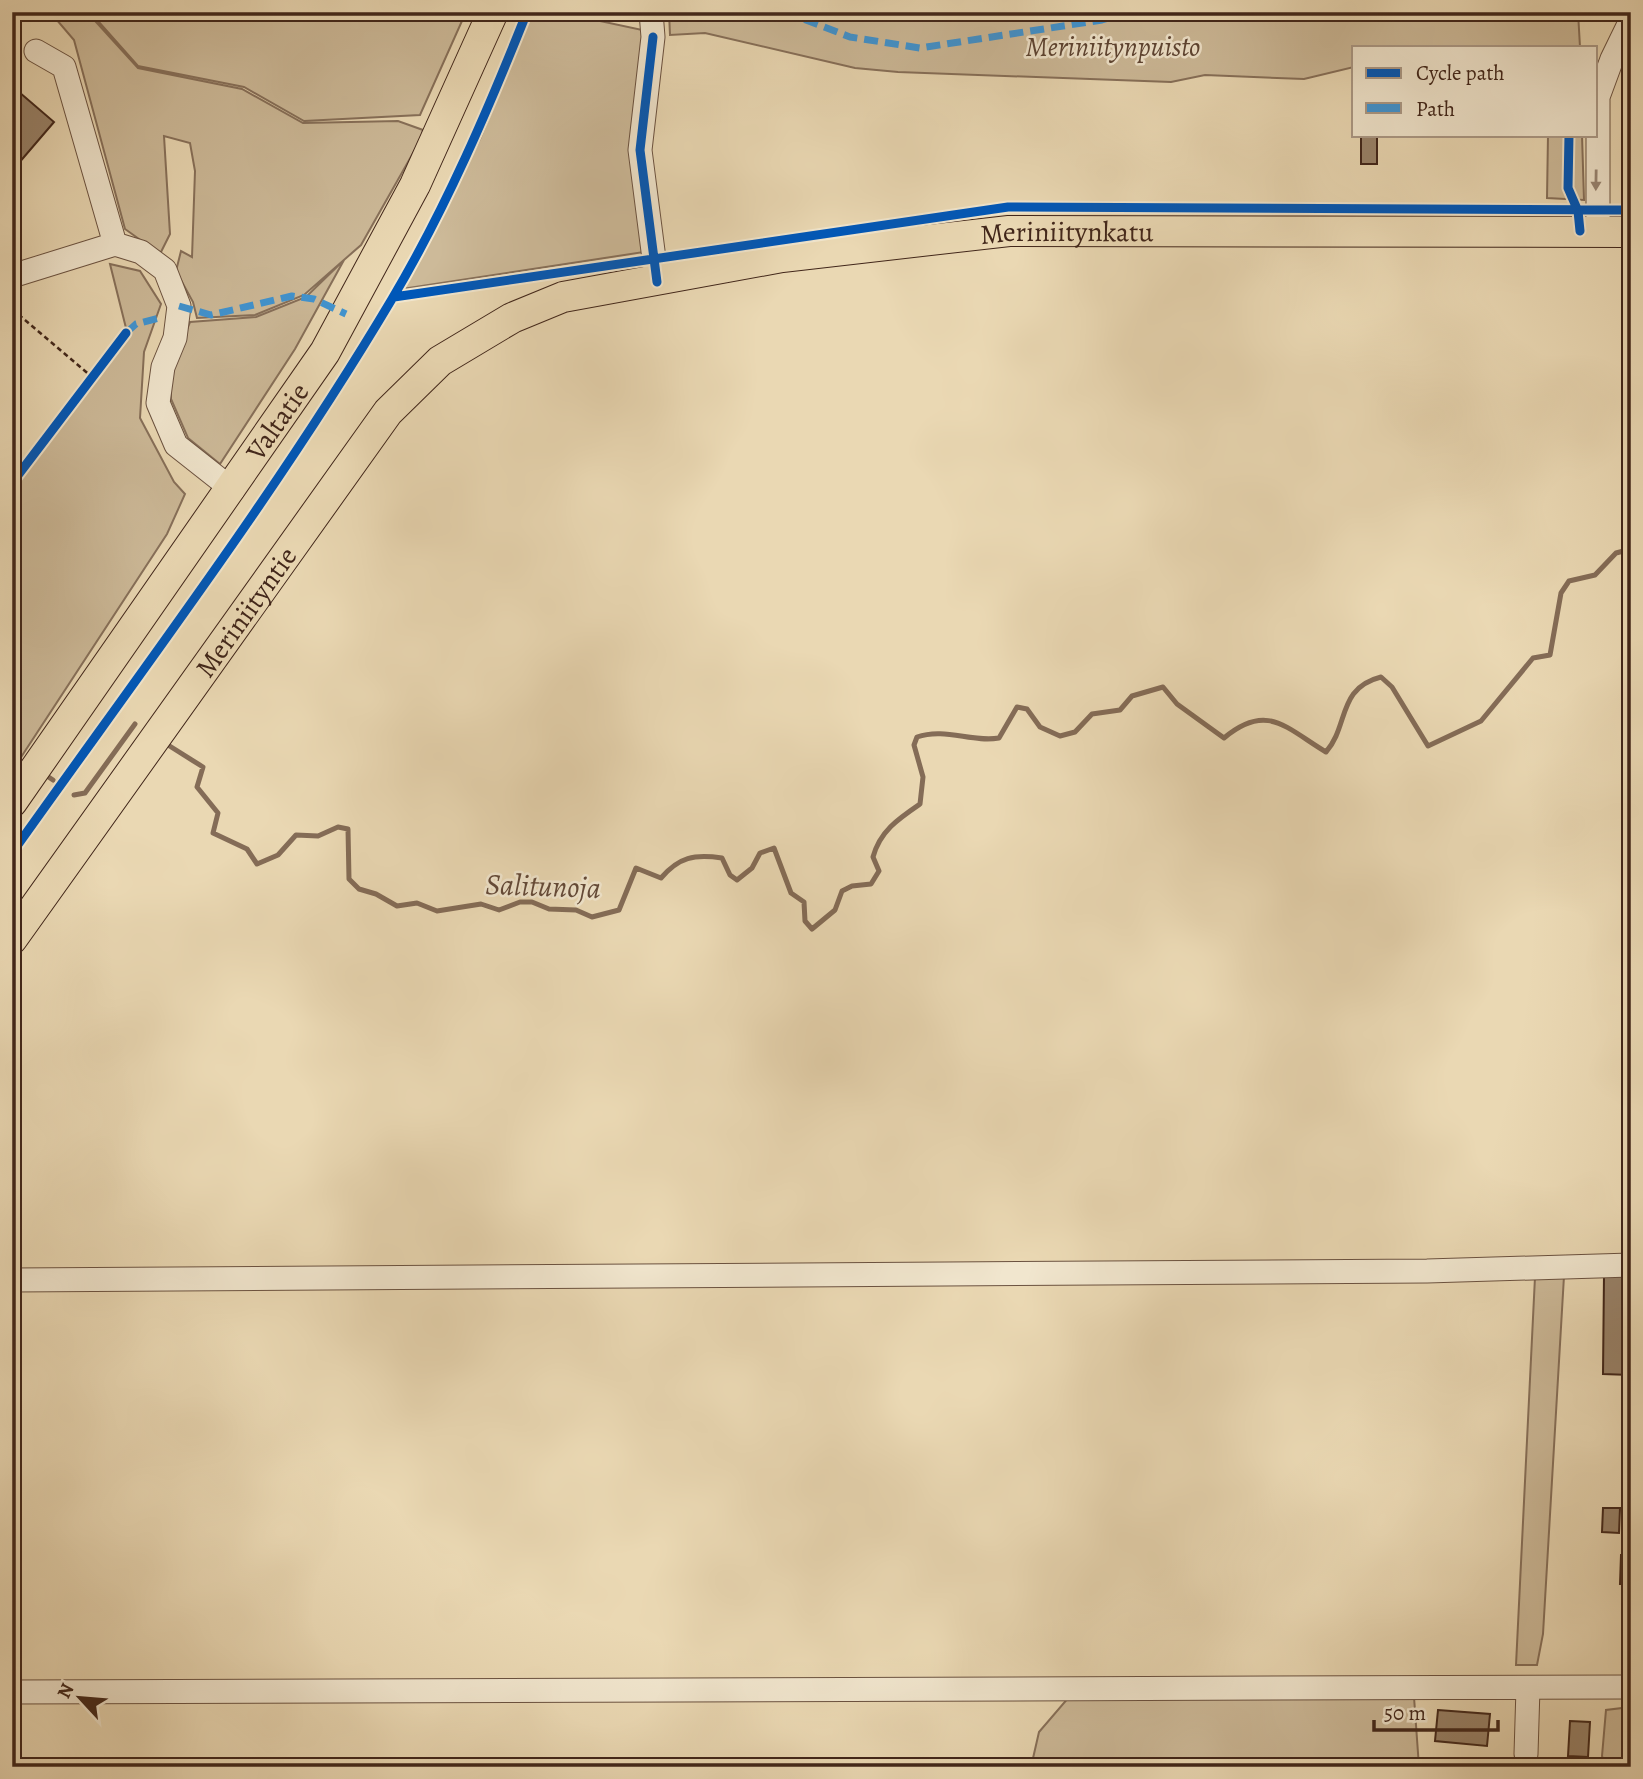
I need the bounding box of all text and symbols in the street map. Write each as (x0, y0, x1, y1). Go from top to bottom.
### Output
park label: Meriniitynpuisto (1026, 28, 1200, 66)
legend (1352, 46, 1598, 136)
text: Cycle path (1416, 59, 1505, 87)
text: Path (1416, 95, 1455, 123)
one-way arrow (1590, 169, 1602, 191)
street label: Meriniitynkatu (978, 213, 1154, 254)
street label: Valtatie (237, 375, 318, 469)
street label: Meriniityntie (187, 539, 306, 685)
water label: Salitunoja (485, 864, 601, 908)
north arrow (46, 1664, 116, 1734)
text: N (51, 1679, 80, 1703)
scale bar (1374, 1688, 1498, 1732)
text: 50 m (1384, 1699, 1426, 1727)

